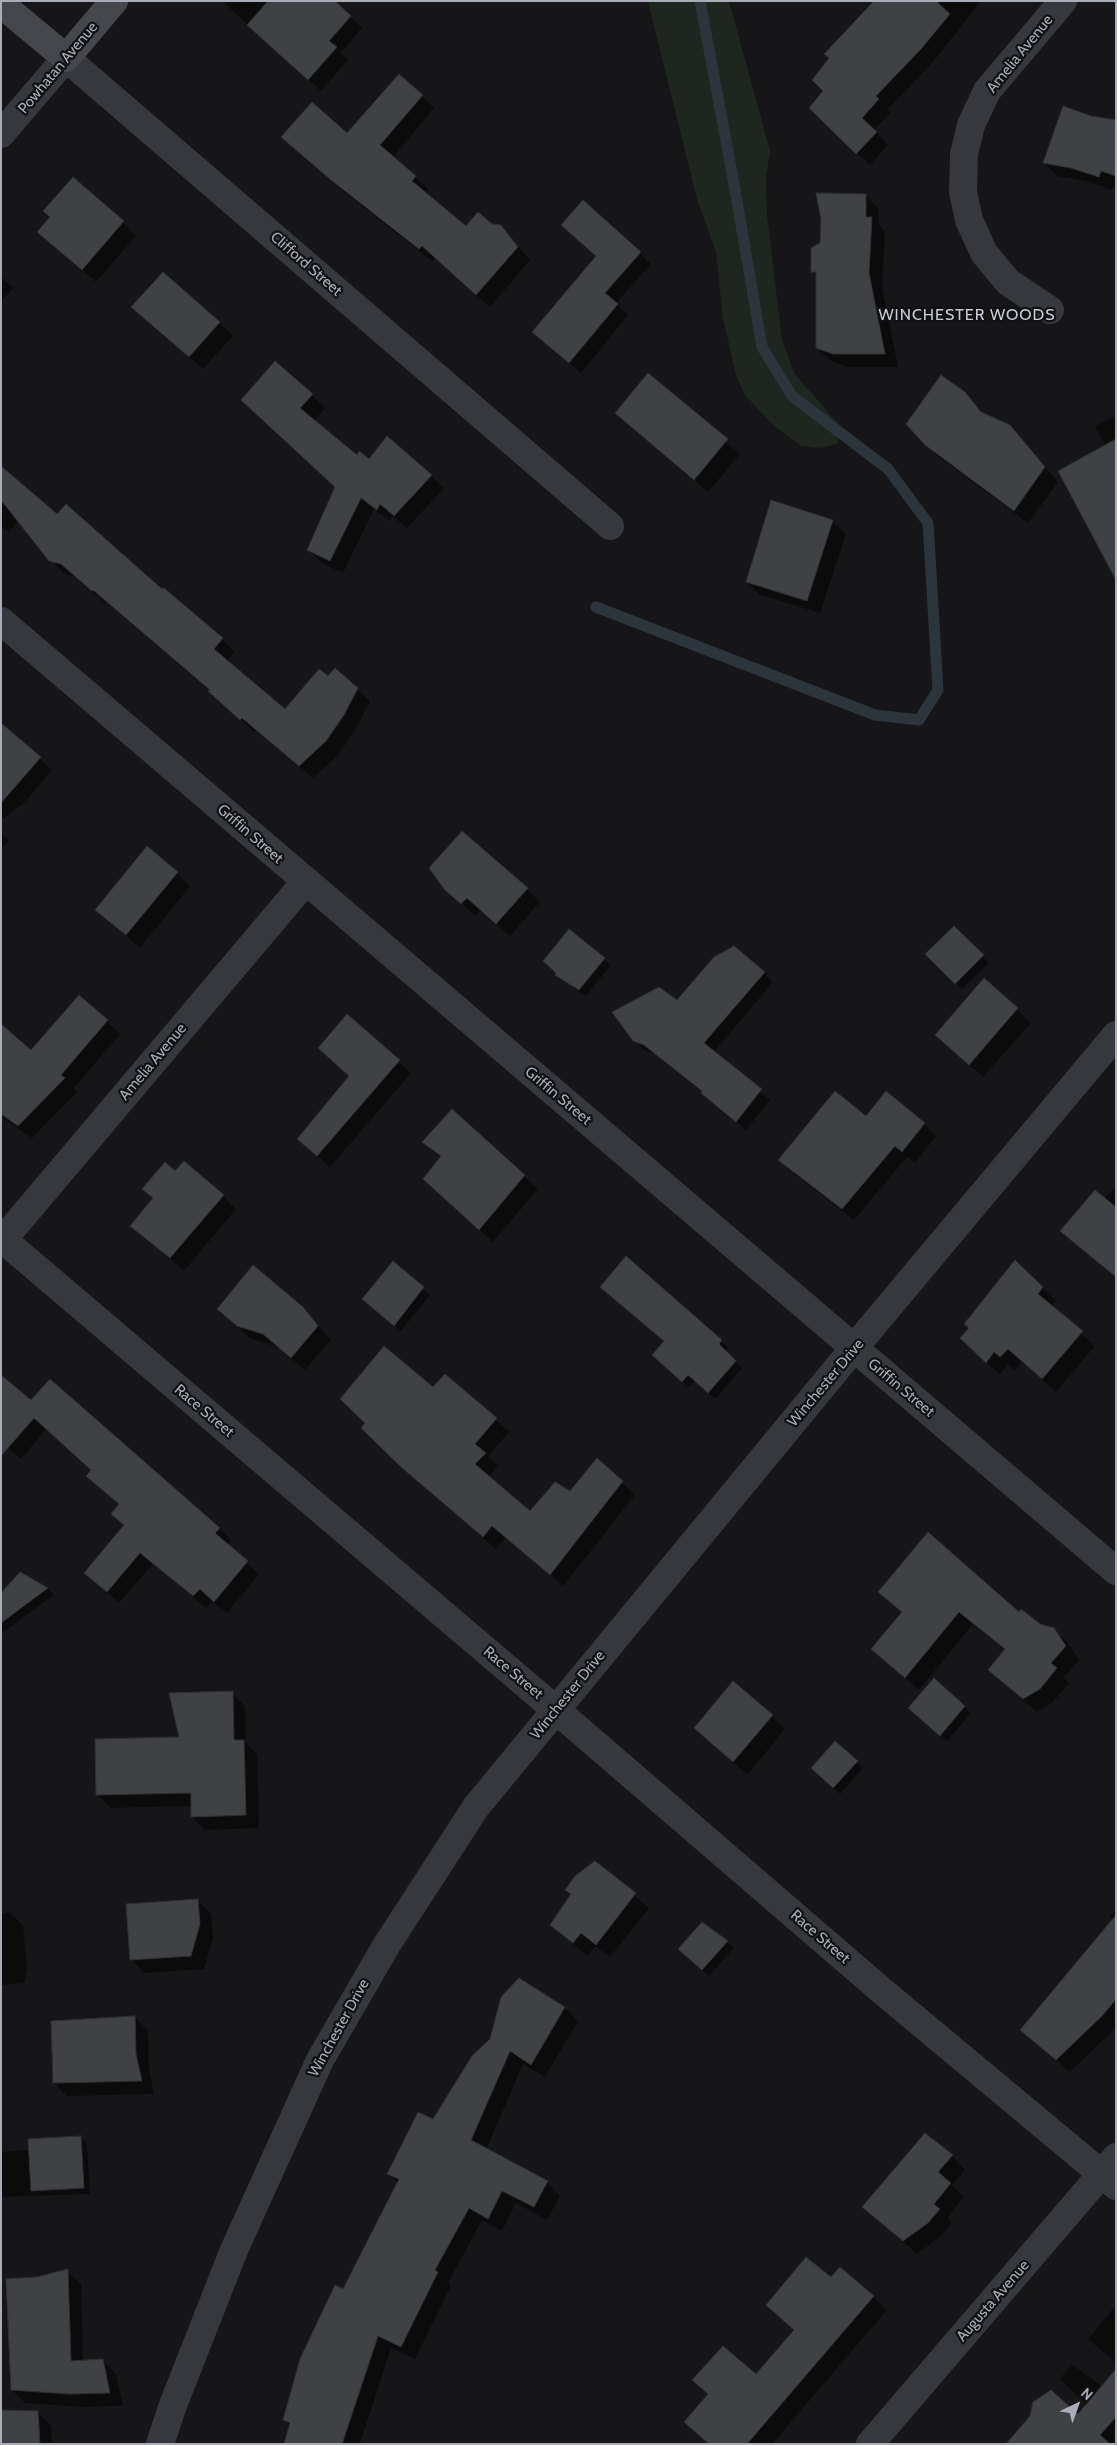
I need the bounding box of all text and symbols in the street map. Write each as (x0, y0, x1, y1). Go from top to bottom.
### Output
street label: Amelia Avenue (983, 11, 1057, 97)
street label: Powhatan Avenue (14, 18, 102, 118)
street label: Clifford Street (267, 228, 345, 300)
district label: WINCHESTER WOODS (876, 305, 1058, 325)
street label: Griffin Street (213, 801, 287, 867)
street label: Amelia Avenue (116, 1020, 190, 1104)
street label: Griffin Street (521, 1063, 595, 1129)
street label: Winchester Drive (784, 1335, 868, 1431)
street label: Griffin Street (864, 1355, 938, 1421)
street label: Race Street (170, 1381, 238, 1441)
street label: Race Street (479, 1643, 547, 1703)
street label: Winchester Drive (527, 1647, 609, 1743)
street label: Race Street (787, 1906, 853, 1968)
street label: Winchester Drive (305, 1976, 373, 2080)
street label: Augusta Avenue (953, 2257, 1033, 2345)
north arrow (1052, 2380, 1102, 2430)
text: N (1077, 2384, 1097, 2404)

